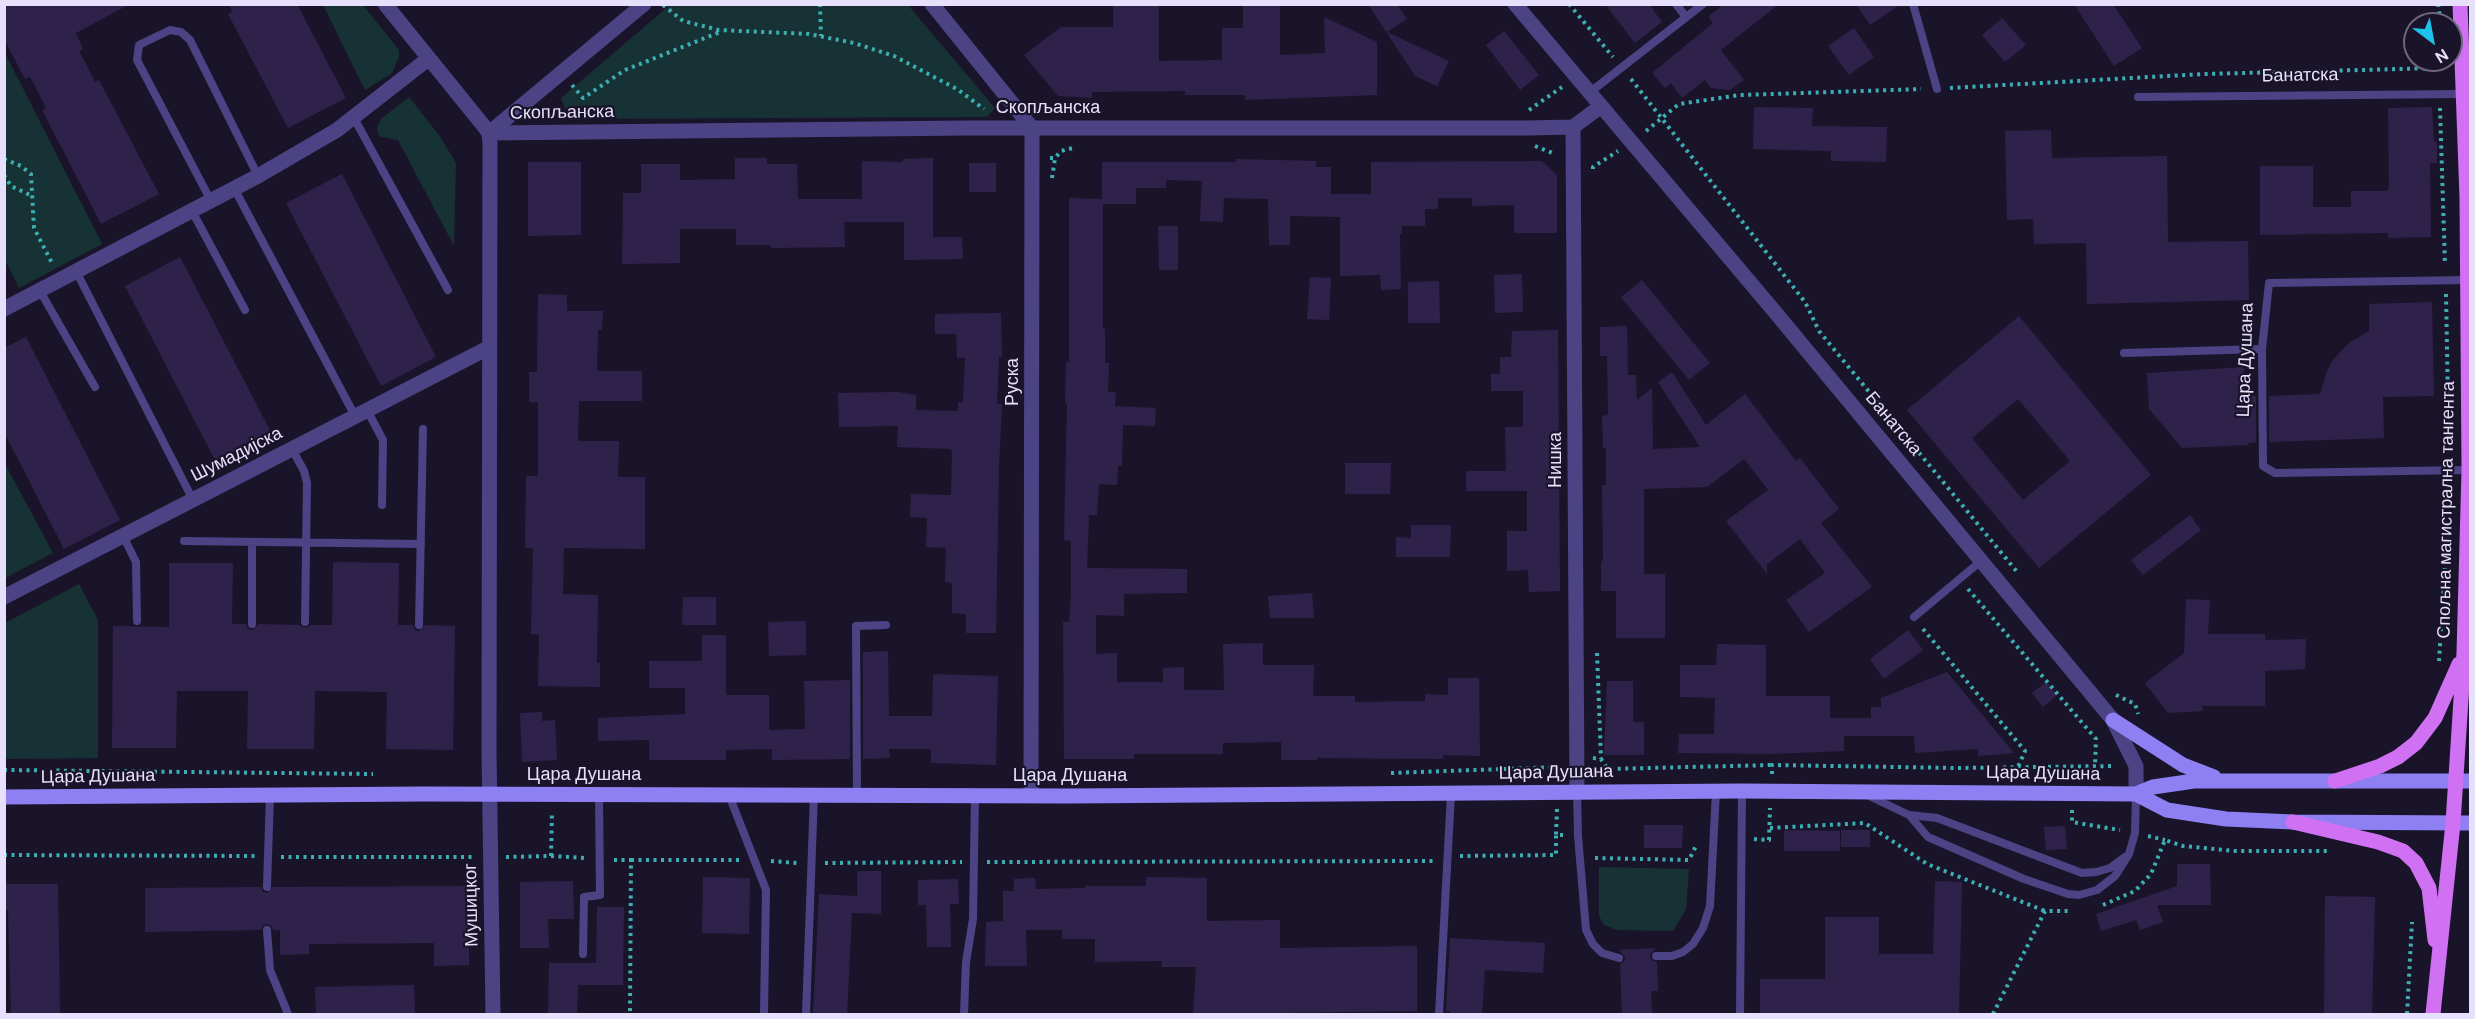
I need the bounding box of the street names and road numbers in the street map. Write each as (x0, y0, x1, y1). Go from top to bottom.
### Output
street label: Банатска (2261, 65, 2339, 87)
street label: Скопљанска (996, 97, 1100, 119)
street label: Скопљанска (510, 101, 614, 125)
street label: Цара Душана (2233, 302, 2259, 418)
street label: Руска (1002, 358, 1024, 406)
street label: Спољна магистрална тангента (2434, 381, 2460, 639)
street label: Банатска (1860, 388, 1926, 460)
street label: Шумадијска (188, 423, 286, 487)
street label: Нишка (1545, 432, 1567, 488)
street label: Цара Душана (1499, 761, 1613, 785)
street label: Цара Душана (1986, 762, 2100, 786)
street label: Цара Душана (527, 764, 641, 786)
street label: Цара Душана (41, 765, 155, 789)
street label: Цара Душана (1013, 765, 1127, 787)
street label: Мушицког (460, 863, 484, 947)

